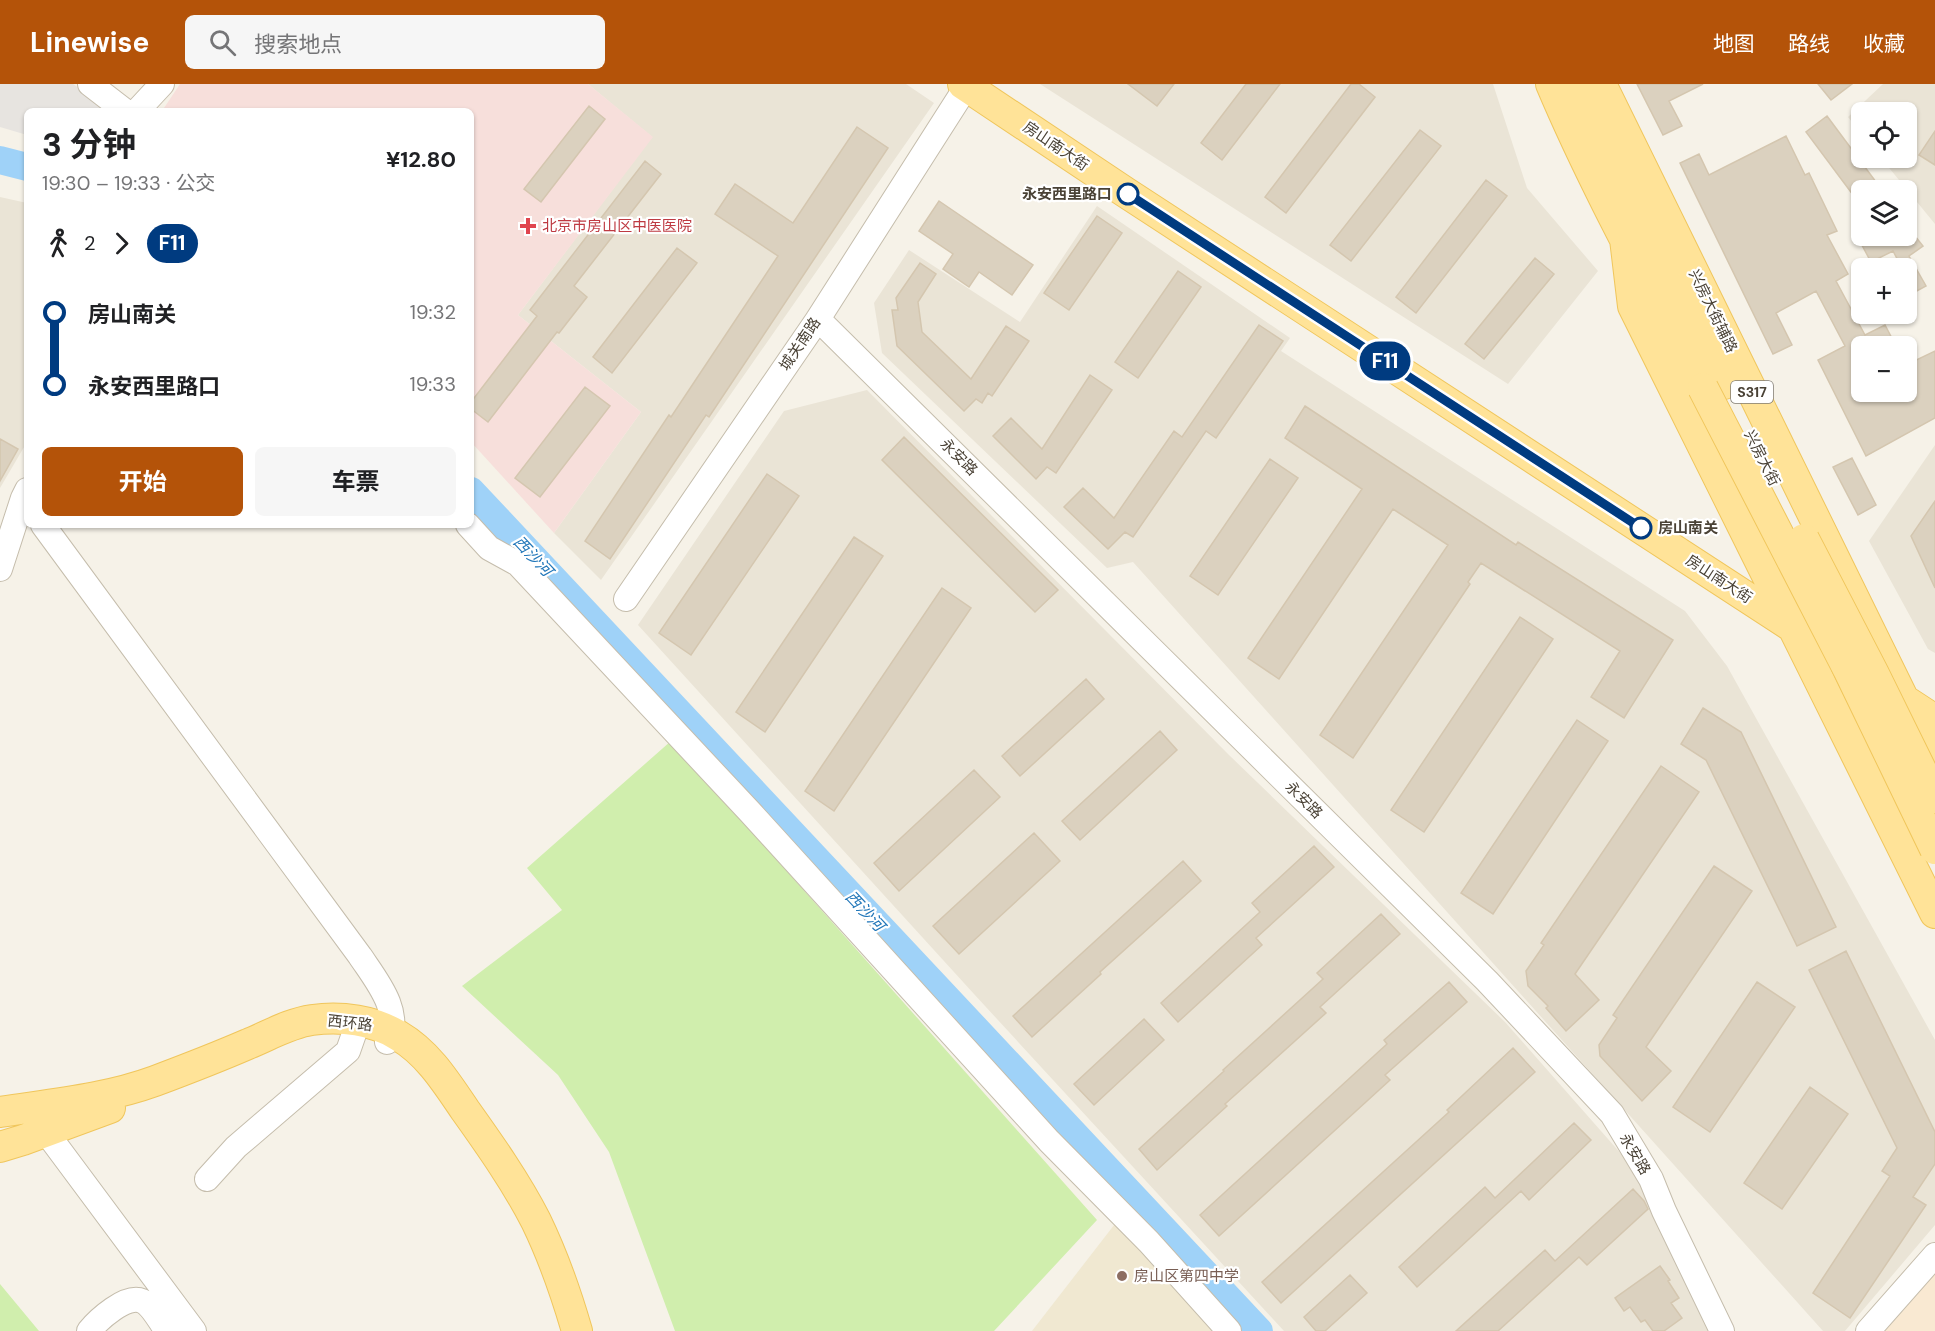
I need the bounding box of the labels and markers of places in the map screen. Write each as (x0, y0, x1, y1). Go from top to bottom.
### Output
marker: 永安西里路口 (1117, 183, 1139, 205)
place label: 永安西里路口 (1022, 184, 1112, 204)
place label: 北京市房山区中医医院 (542, 216, 692, 236)
marker: 北京市房山区中医医院 (519, 217, 537, 235)
marker: 房山南关 (1630, 517, 1652, 539)
place label: 房山南关 (1658, 518, 1718, 538)
place label: 房山区第四中学 (1134, 1266, 1239, 1286)
marker: 房山区第四中学 (1115, 1269, 1129, 1283)

